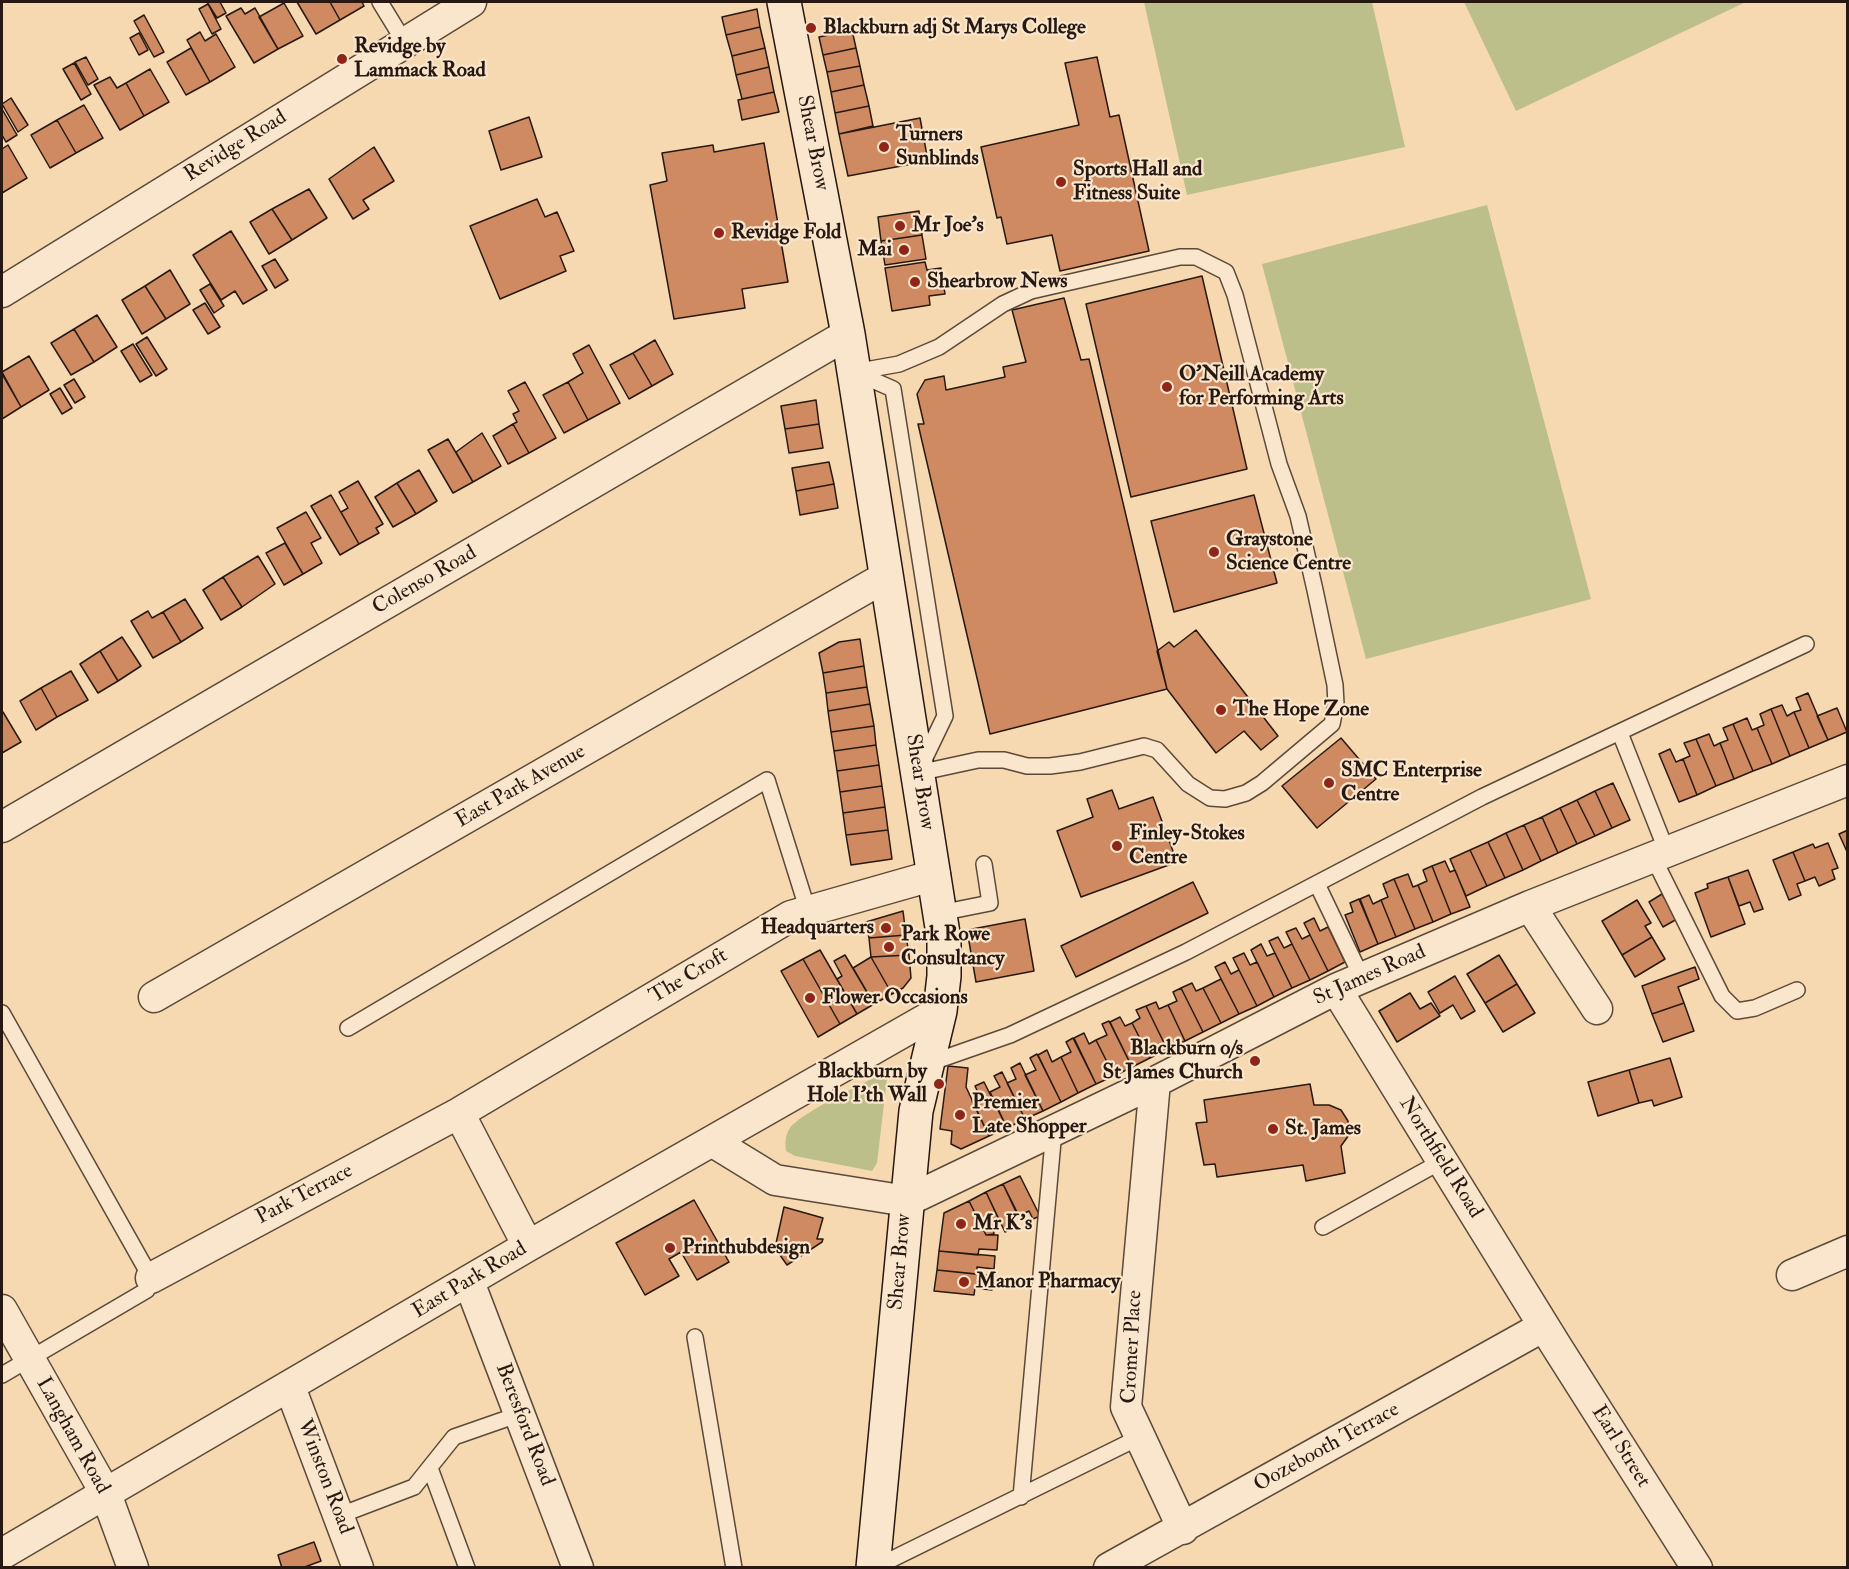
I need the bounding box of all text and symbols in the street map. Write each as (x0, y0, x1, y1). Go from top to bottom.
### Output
place label: Blackburn adj St Marys College (823, 15, 1086, 41)
marker: Blackburn adj St Marys College (804, 21, 818, 35)
place label: Revidge by Lammack Road (354, 34, 486, 84)
marker: Revidge by Lammack Road (335, 52, 349, 66)
street label: Shear Brow (790, 93, 834, 193)
street label: Revidge Road (180, 106, 292, 188)
place label: Turners Sunblinds (896, 122, 979, 172)
marker: Turners Sunblinds (877, 140, 891, 154)
place label: Sports Hall and Fitness Suite (1073, 157, 1202, 207)
marker: Sports Hall and Fitness Suite (1054, 175, 1068, 189)
place label: Mr Joe's (912, 213, 984, 239)
marker: Mr Joe's (893, 219, 907, 233)
place label: Revidge Fold (731, 220, 841, 246)
marker: Revidge Fold (712, 226, 726, 240)
place label: Mai (858, 237, 892, 263)
marker: Mai (897, 243, 911, 257)
place label: Shearbrow News (927, 269, 1068, 295)
marker: Shearbrow News (908, 275, 922, 289)
place label: O'Neill Academy for Performing Arts (1179, 362, 1344, 412)
marker: O'Neill Academy for Performing Arts (1160, 380, 1174, 394)
place label: Graystone Science Centre (1226, 527, 1351, 577)
street label: Colenso Road (369, 541, 481, 621)
marker: Graystone Science Centre (1207, 545, 1221, 559)
place label: The Hope Zone (1233, 697, 1369, 723)
marker: The Hope Zone (1214, 703, 1228, 717)
street label: Shear Brow (899, 732, 939, 832)
street label: East Park Avenue (452, 740, 590, 834)
place label: SMC Enterprise Centre (1341, 758, 1482, 808)
marker: SMC Enterprise Centre (1322, 776, 1336, 790)
place label: Finley-Stokes Centre (1129, 821, 1245, 871)
marker: Finley-Stokes Centre (1110, 839, 1124, 853)
place label: Headquarters (760, 915, 874, 941)
marker: Headquarters (879, 921, 893, 935)
place label: Park Rowe Consultancy (901, 922, 1005, 972)
marker: Park Rowe Consultancy (882, 940, 896, 954)
street label: St James Road (1310, 940, 1430, 1012)
street label: The Croft (645, 944, 733, 1010)
place label: Flower Occasions (822, 985, 968, 1011)
marker: Flower Occasions (803, 991, 817, 1005)
place label: Blackburn o/s St James Church (1102, 1036, 1243, 1086)
marker: Blackburn o/s St James Church (1248, 1054, 1262, 1068)
place label: Blackburn by Hole I'th Wall (807, 1059, 927, 1109)
marker: Blackburn by Hole I'th Wall (932, 1077, 946, 1091)
place label: Premier Late Shopper (972, 1090, 1086, 1140)
street label: Northfield Road (1393, 1093, 1487, 1223)
marker: Premier Late Shopper (953, 1108, 967, 1122)
place label: St. James (1285, 1116, 1361, 1142)
marker: St. James (1266, 1122, 1280, 1136)
street label: Park Terrace (252, 1159, 358, 1231)
place label: Mr K's (973, 1211, 1032, 1237)
street label: Shear Brow (884, 1213, 918, 1311)
marker: Mr K's (954, 1217, 968, 1231)
place label: Printhubdesign (682, 1235, 810, 1261)
street label: East Park Road (408, 1237, 532, 1325)
marker: Printhubdesign (663, 1241, 677, 1255)
place label: Manor Pharmacy (976, 1269, 1120, 1295)
marker: Manor Pharmacy (957, 1275, 971, 1289)
street label: Cromer Place (1117, 1290, 1149, 1404)
street label: Beresford Road (489, 1360, 559, 1490)
street label: Langham Road (30, 1373, 114, 1499)
street label: Oozebooth Terrace (1250, 1398, 1404, 1498)
street label: Earl Street (1585, 1401, 1655, 1493)
street label: Winston Road (291, 1416, 357, 1538)

